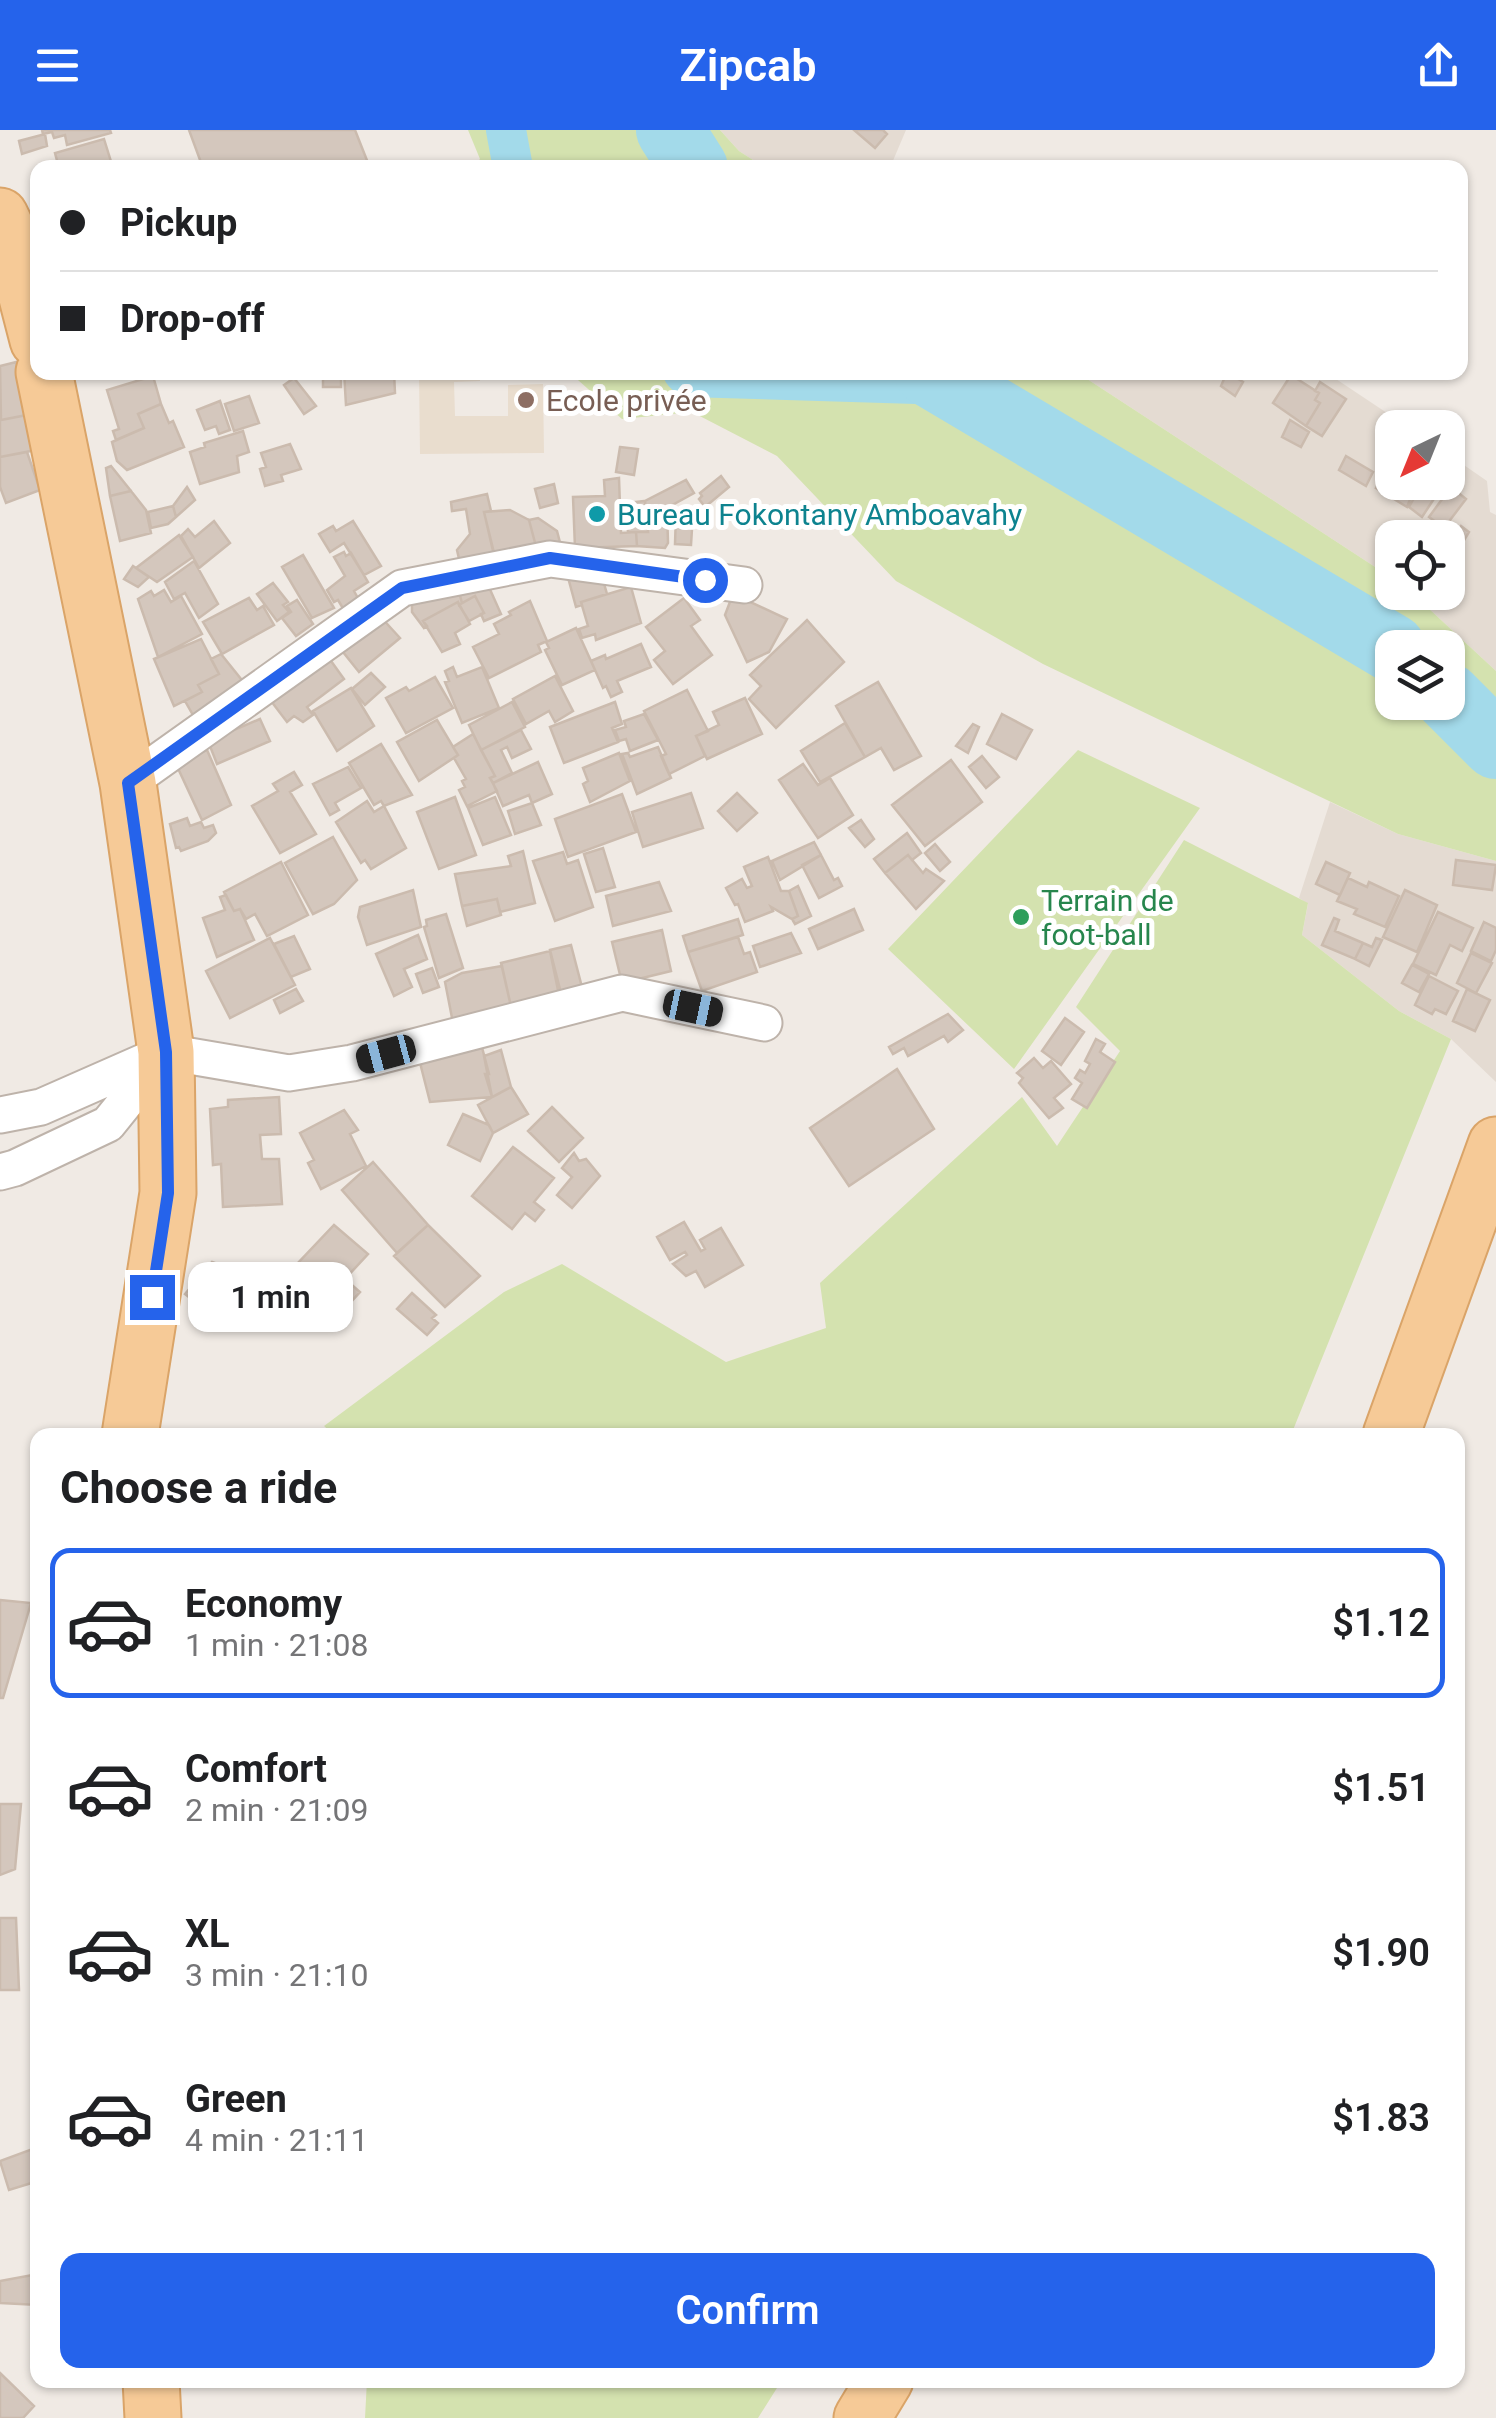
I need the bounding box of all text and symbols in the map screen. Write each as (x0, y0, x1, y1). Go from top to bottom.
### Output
icon: menu (30, 38, 85, 93)
icon: share (1411, 38, 1466, 93)
text: Zipcab (679, 39, 817, 92)
text: Pickup (120, 201, 237, 245)
text: Drop-off (120, 297, 265, 341)
place label: Ecole privée (546, 383, 707, 418)
marker: Ecole privée (515, 389, 537, 411)
north arrow (1375, 410, 1465, 500)
map controls (1375, 410, 1465, 720)
place label: Bureau Fokontany Amboavahy (617, 497, 1022, 532)
marker: Bureau Fokontany Amboavahy (586, 503, 608, 525)
button: locate (1375, 520, 1465, 610)
route start (683, 558, 728, 603)
button: layers (1375, 630, 1465, 720)
place label: Terrain de foot-ball (1041, 883, 1174, 952)
marker: Terrain de foot-ball (1010, 906, 1032, 928)
car (661, 987, 725, 1029)
car (353, 1032, 419, 1076)
callout: 1 min (187, 1262, 352, 1332)
route end (130, 1275, 175, 1320)
text: 1 min (230, 1278, 311, 1316)
text: Choose a ride (60, 1461, 337, 1514)
icon: car (65, 1578, 155, 1668)
text: Economy (185, 1582, 342, 1626)
text: $1.12 (1332, 1601, 1430, 1645)
text: 1 min · 21:08 (185, 1626, 368, 1664)
icon: car (65, 1743, 155, 1833)
text: Comfort (185, 1747, 327, 1791)
text: $1.51 (1332, 1766, 1430, 1810)
text: 2 min · 21:09 (185, 1791, 368, 1829)
icon: car (65, 1908, 155, 1998)
text: XL (185, 1912, 230, 1956)
text: $1.90 (1332, 1931, 1430, 1975)
text: 3 min · 21:10 (185, 1956, 368, 1994)
icon: car (65, 2073, 155, 2163)
text: Green (185, 2077, 287, 2121)
text: $1.83 (1332, 2096, 1430, 2140)
text: 4 min · 21:11 (185, 2121, 368, 2159)
button: Confirm (60, 2253, 1435, 2368)

